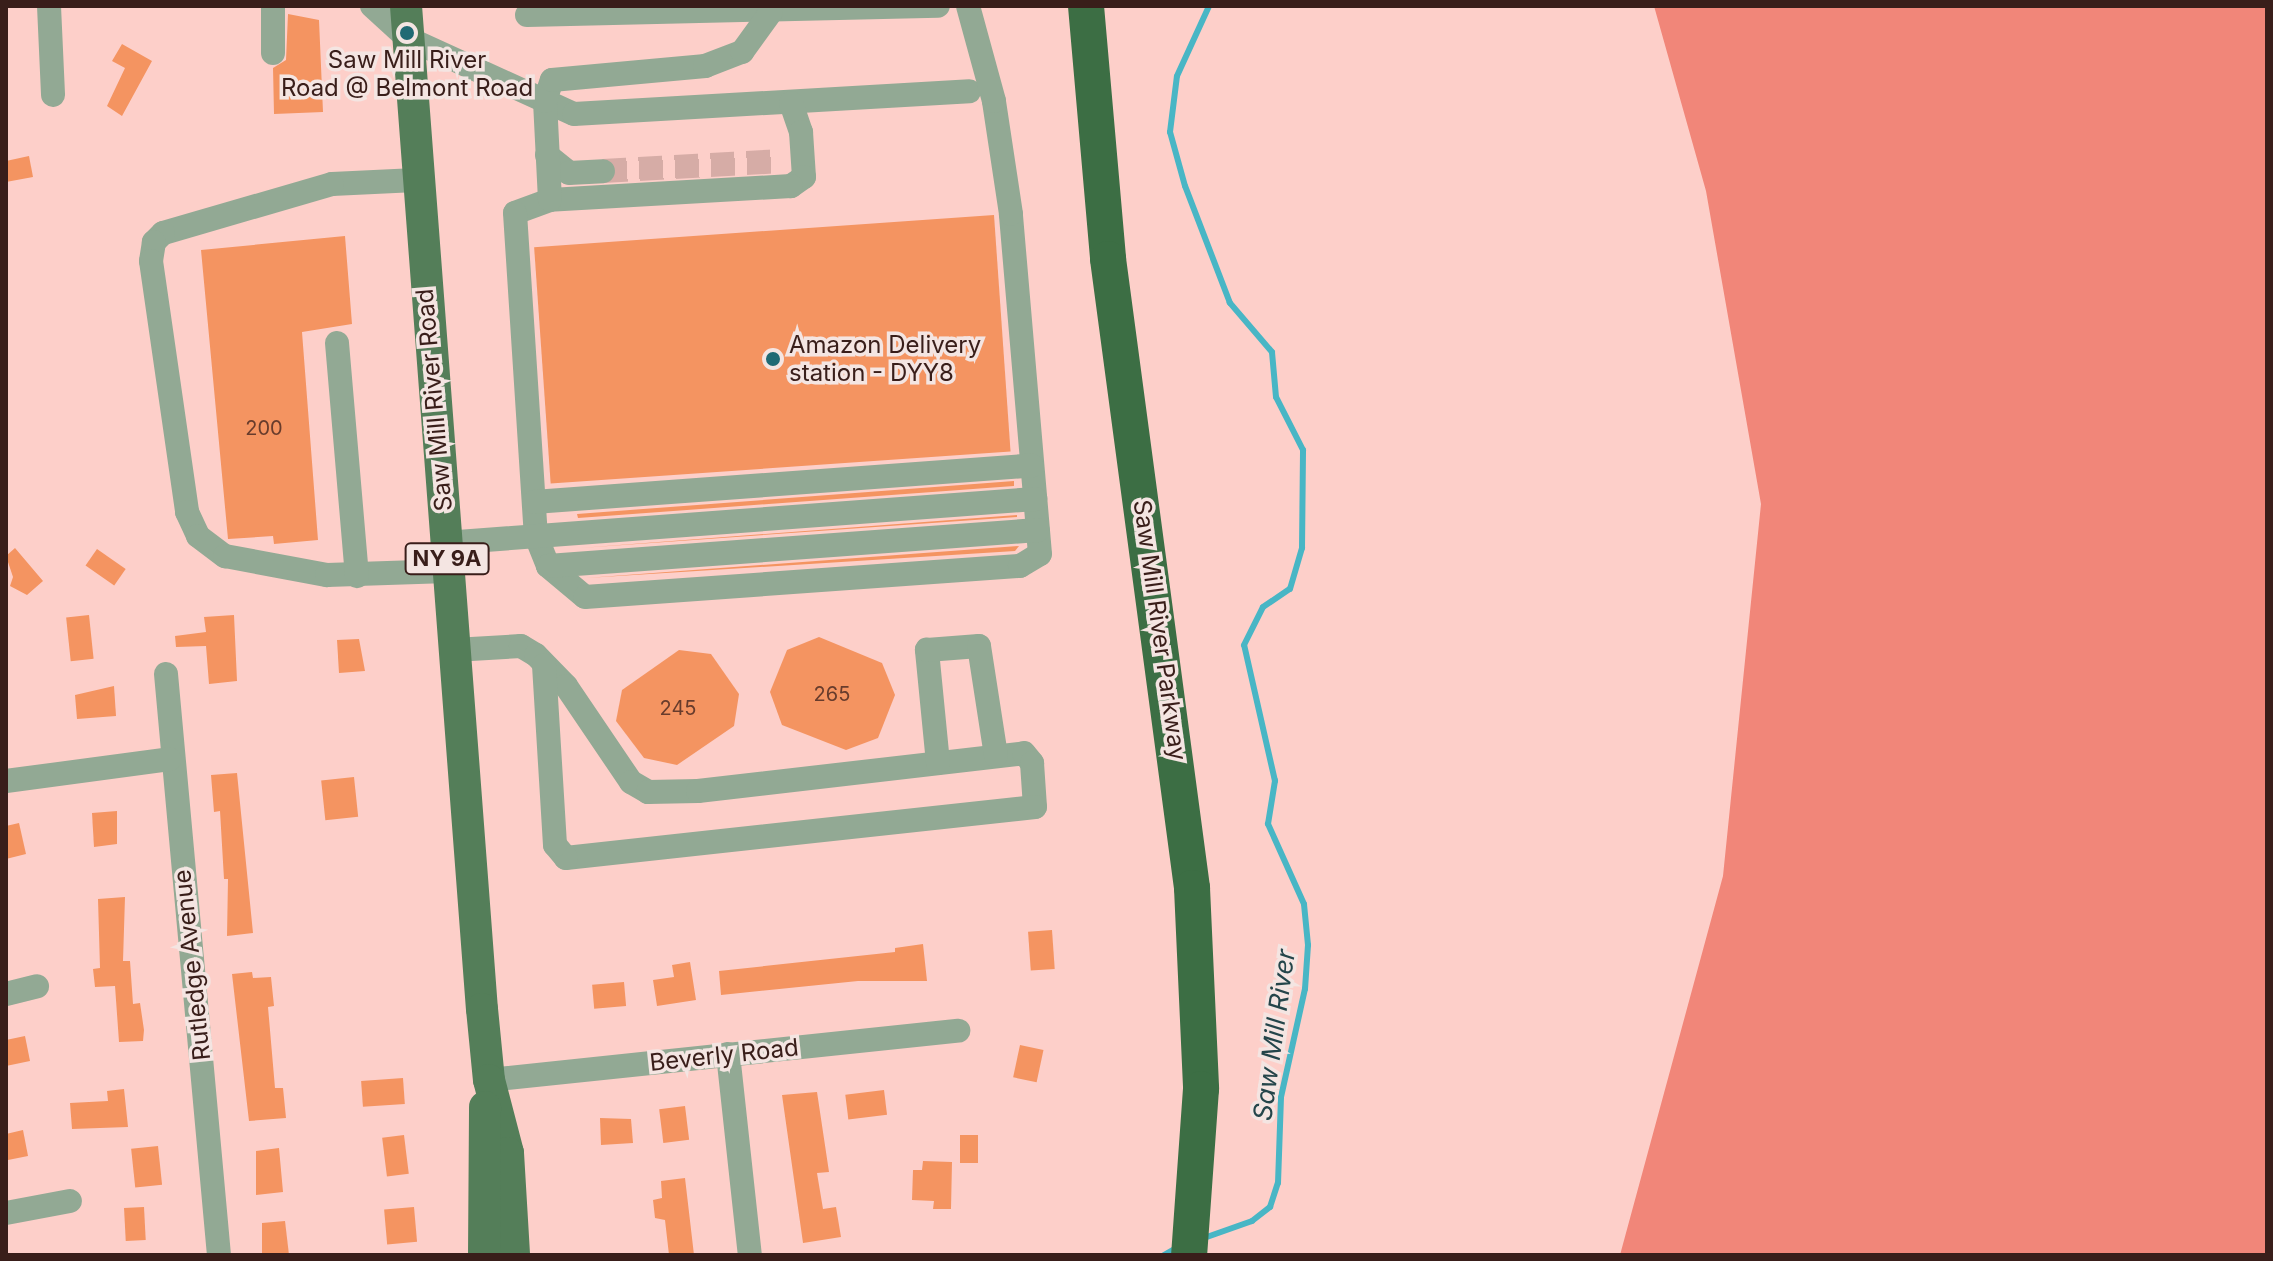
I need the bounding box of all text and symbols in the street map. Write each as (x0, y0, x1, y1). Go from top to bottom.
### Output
marker: Saw Mill River Road @ Belmont Road (398, 24, 416, 42)
place label: Saw Mill River Road @ Belmont Road (281, 46, 533, 102)
street label: Saw Mill River Road (410, 288, 458, 512)
place label: Amazon Delivery station - DYY8 (789, 331, 981, 387)
marker: Amazon Delivery station - DYY8 (764, 350, 782, 368)
house number: 200 (245, 416, 283, 440)
street label: Saw Mill River Parkway (1127, 498, 1193, 762)
road number: NY 9A (403, 541, 491, 577)
house number: 265 (814, 682, 850, 706)
house number: 245 (660, 696, 696, 720)
street label: Rutledge Avenue (168, 868, 216, 1062)
water label: Saw Mill River (1247, 947, 1301, 1123)
street label: Beverly Road (648, 1033, 800, 1077)

